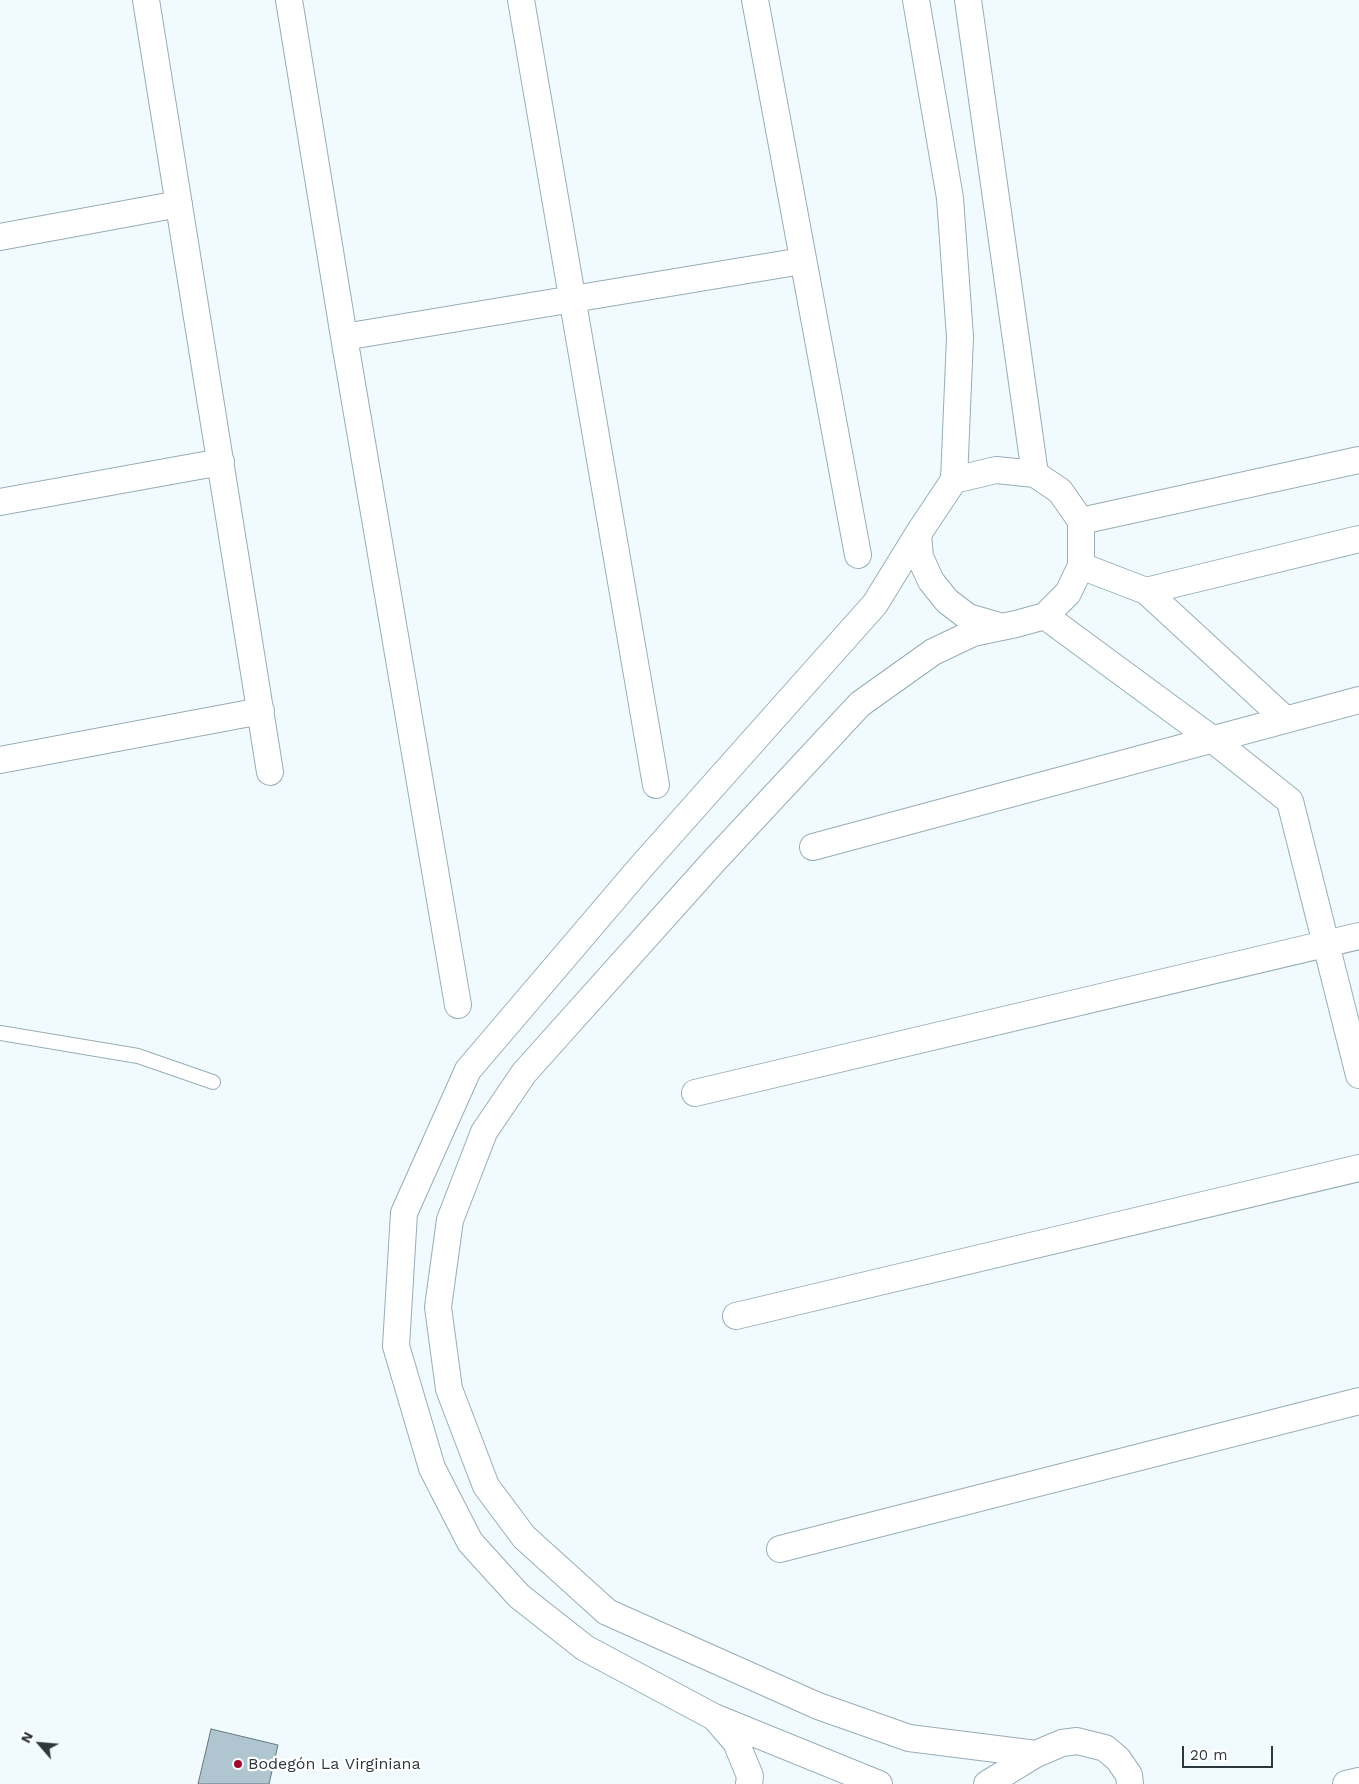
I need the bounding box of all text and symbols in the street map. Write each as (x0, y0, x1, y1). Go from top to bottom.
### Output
north arrow (15, 1719, 65, 1769)
text: N (17, 1729, 36, 1745)
scale bar (1184, 1736, 1275, 1768)
text: 20 m (1190, 1746, 1228, 1764)
place label: Bodegón La Virginiana (248, 1754, 421, 1774)
marker: Bodegón La Virginiana (232, 1758, 244, 1770)

